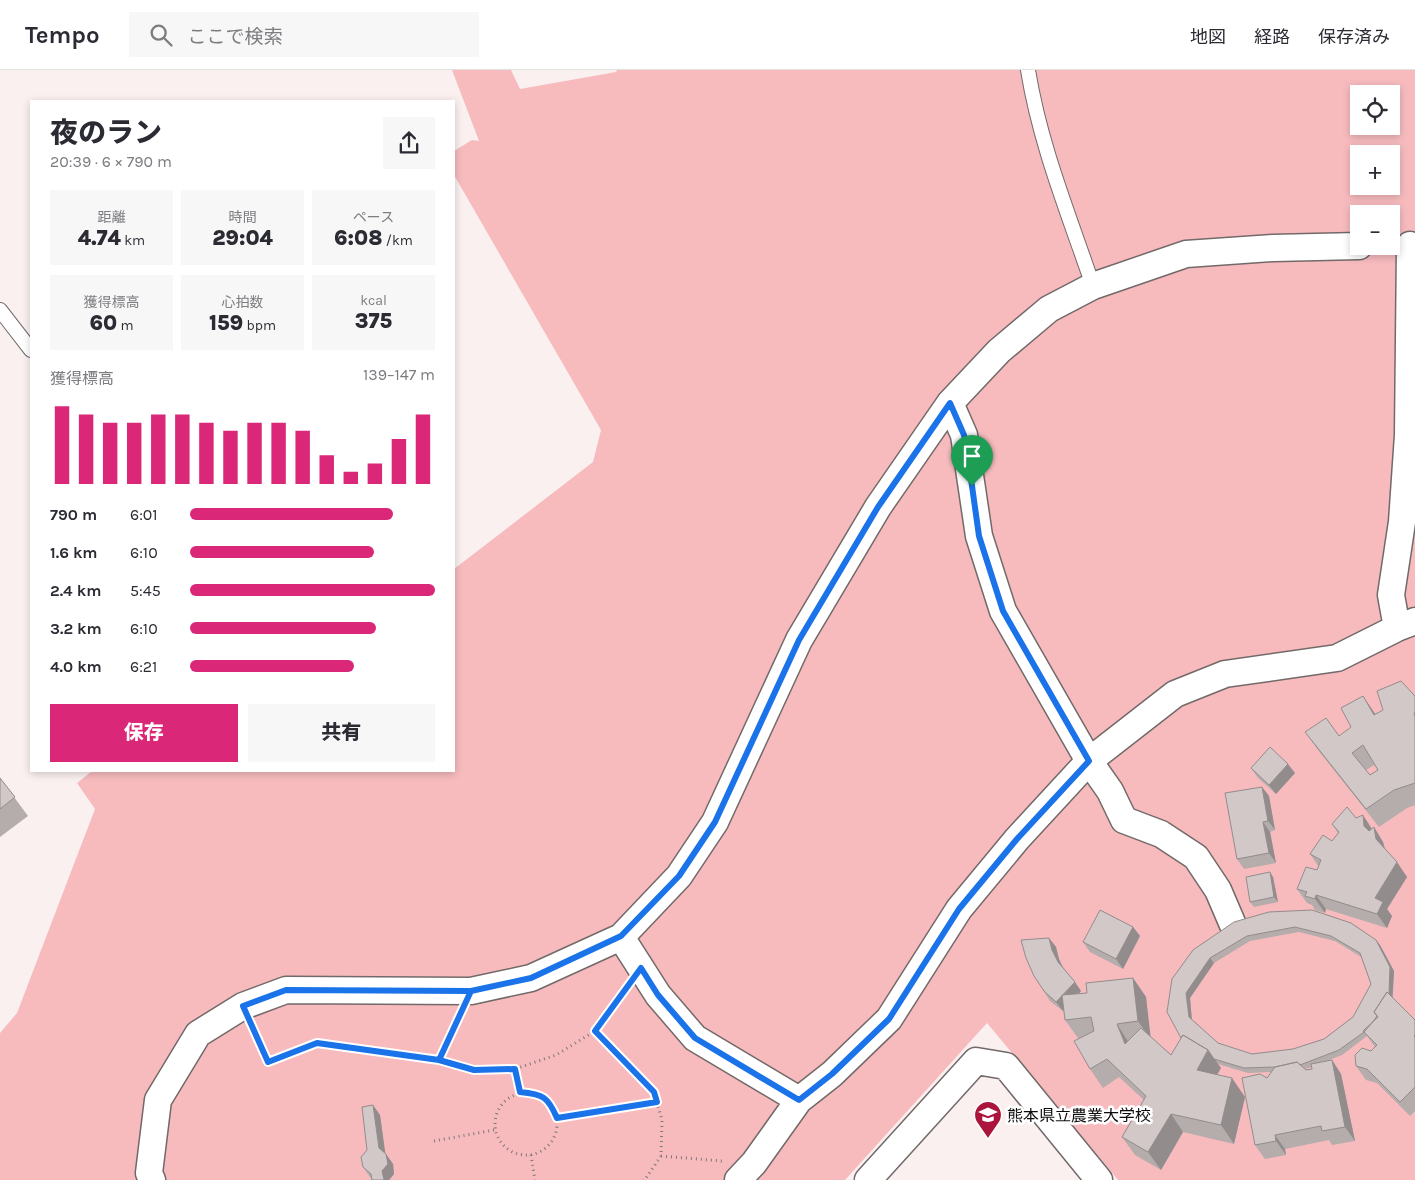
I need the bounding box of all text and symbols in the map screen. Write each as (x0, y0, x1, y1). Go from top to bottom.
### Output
search box (129, 12, 479, 57)
text: Tempo (25, 21, 99, 49)
icon: search (147, 21, 175, 49)
text: ここで検索 (187, 26, 283, 48)
text: 地図 (1190, 26, 1226, 48)
text: 経路 (1254, 26, 1290, 48)
text: 保存済み (1318, 26, 1390, 48)
map controls (1350, 85, 1400, 255)
button: locate (1350, 85, 1400, 135)
text: 夜のラン (50, 116, 162, 149)
button: share (383, 117, 435, 169)
button: + (1350, 145, 1400, 195)
text: 20:39 · 6 × 790 m (50, 152, 172, 171)
button: − (1350, 205, 1400, 255)
text: 距離 (98, 209, 126, 226)
text: 時間 (229, 209, 257, 226)
text: ペース (353, 209, 394, 226)
text: 4.74 (78, 226, 121, 250)
text: 29:04 (212, 226, 273, 250)
text: 6:08 (334, 226, 383, 250)
text: km (121, 232, 145, 249)
text: /km (383, 232, 413, 249)
text: kcal (360, 292, 387, 309)
text: 獲得標高 (84, 294, 140, 311)
text: 心拍数 (222, 294, 264, 311)
text: 375 (355, 309, 392, 333)
text: 60 (89, 311, 117, 335)
text: 159 (209, 311, 243, 335)
text: m (117, 317, 134, 334)
text: bpm (243, 317, 276, 334)
text: 139–147 m (363, 365, 435, 384)
text: 獲得標高 (50, 369, 114, 388)
pin (951, 435, 993, 486)
icon: arrive (958, 442, 986, 470)
text: 790 m (50, 505, 97, 524)
text: 6:01 (130, 505, 158, 524)
text: 1.6 km (50, 543, 98, 562)
text: 6:10 (130, 543, 158, 562)
text: 2.4 km (50, 581, 101, 600)
text: 5:45 (130, 581, 161, 600)
text: 3.2 km (50, 619, 102, 638)
text: 6:10 (130, 619, 158, 638)
text: 4.0 km (50, 657, 102, 676)
text: 6:21 (130, 657, 157, 676)
button: 保存 (50, 704, 238, 762)
button: 共有 (248, 704, 435, 762)
school or university icon: 熊本県立農業大学校 (973, 1100, 1003, 1139)
place label: 熊本県立農業大学校 (1007, 1106, 1151, 1125)

